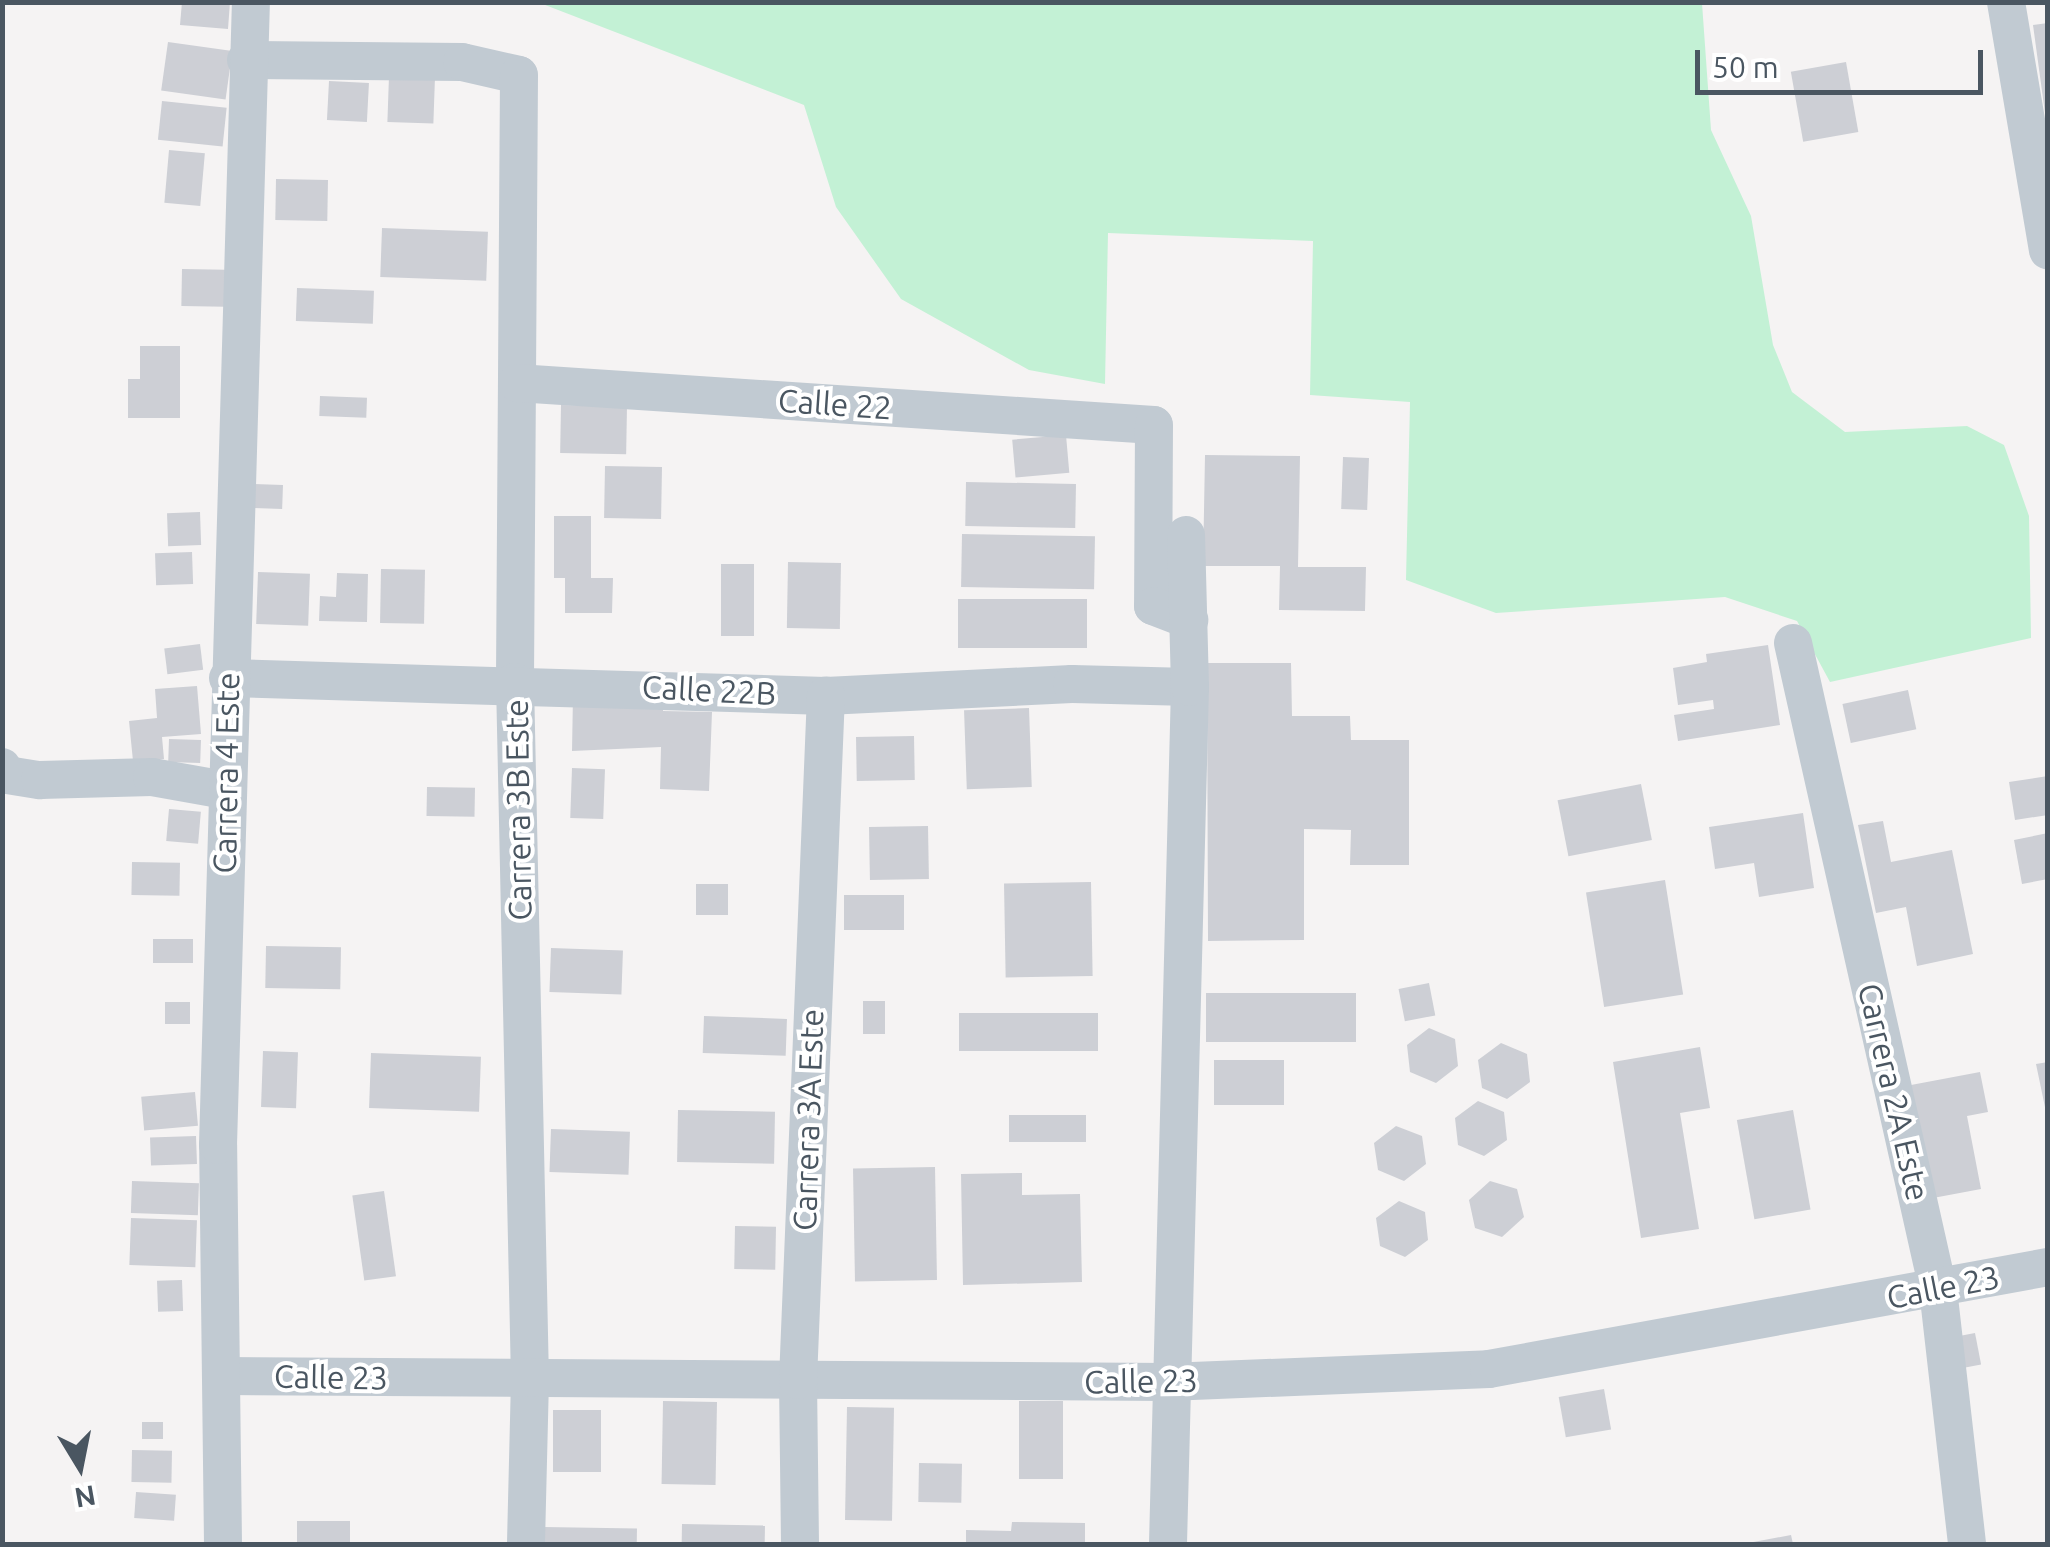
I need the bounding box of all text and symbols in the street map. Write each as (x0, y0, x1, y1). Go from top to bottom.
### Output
scale bar (1700, 30, 1988, 92)
text: 50 m (1712, 50, 1779, 84)
street label: Calle 22 (777, 381, 893, 427)
street label: Calle 22B (641, 667, 777, 713)
street label: Carrera 4 Este (205, 672, 247, 874)
street label: Carrera 3B Este (497, 699, 539, 921)
street label: Carrera 2A Este (1850, 980, 1938, 1204)
street label: Carrera 3A Este (785, 1008, 831, 1232)
street label: Calle 23 (1883, 1257, 2003, 1317)
street label: Calle 23 (274, 1357, 388, 1397)
street label: Calle 23 (1084, 1361, 1198, 1401)
north arrow (30, 1417, 130, 1517)
text: N (72, 1480, 98, 1514)

